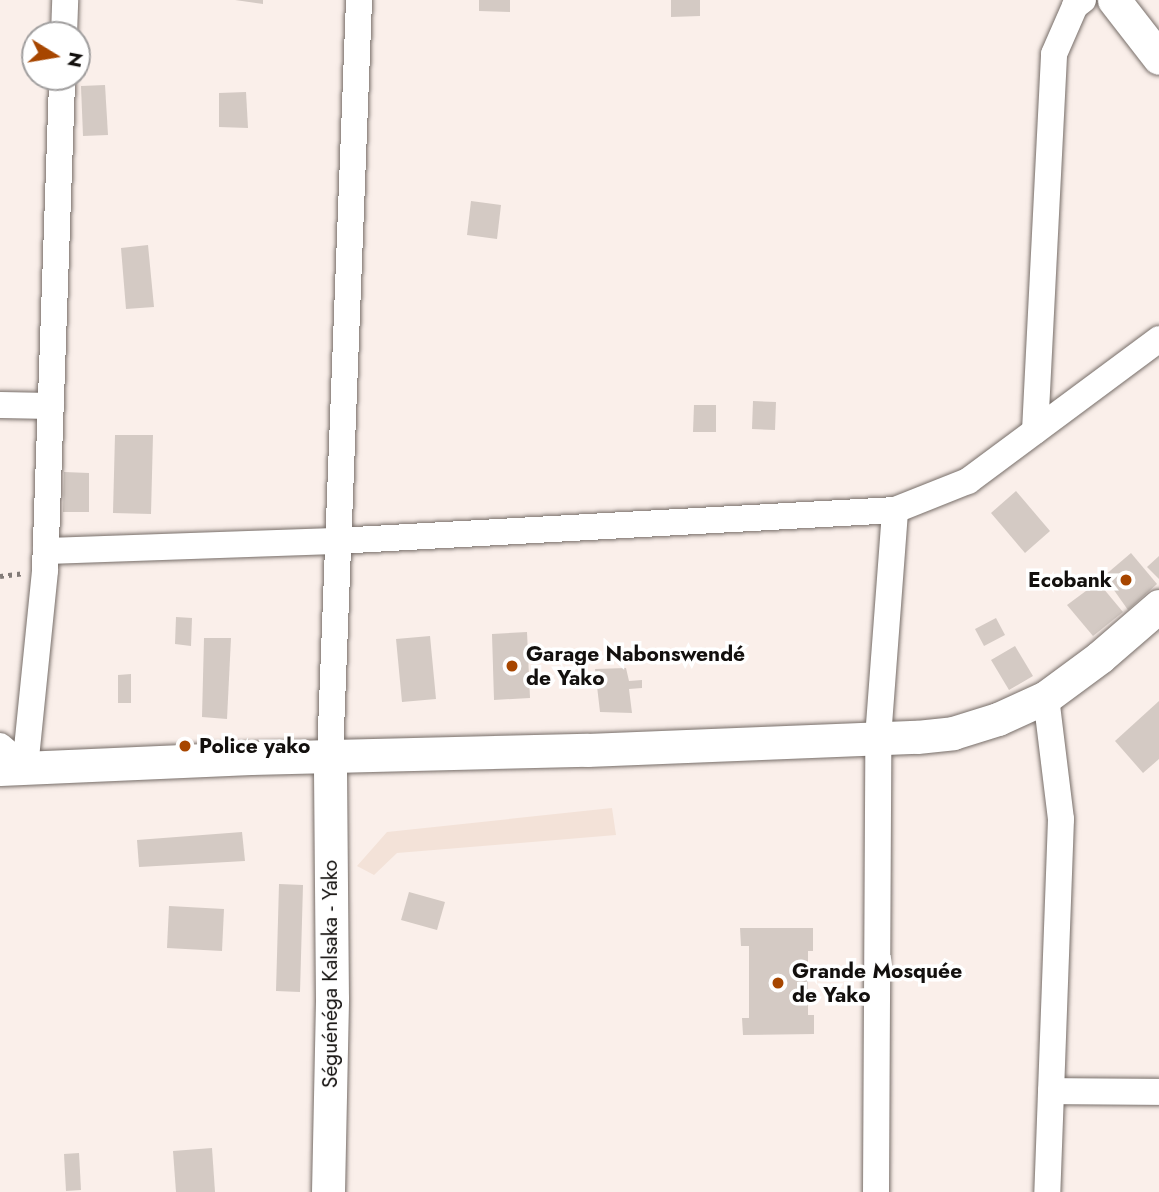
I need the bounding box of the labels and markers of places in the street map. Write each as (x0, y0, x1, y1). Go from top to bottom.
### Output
place label: Ecobank (1028, 567, 1112, 593)
marker: Ecobank (1118, 572, 1134, 588)
place label: Garage Nabonswendé de Yako (526, 641, 745, 691)
marker: Garage Nabonswendé de Yako (504, 658, 520, 674)
place label: Police yako (199, 733, 310, 759)
marker: Police yako (177, 738, 193, 754)
place label: Grande Mosquée de Yako (792, 958, 962, 1008)
marker: Grande Mosquée de Yako (770, 975, 786, 991)

